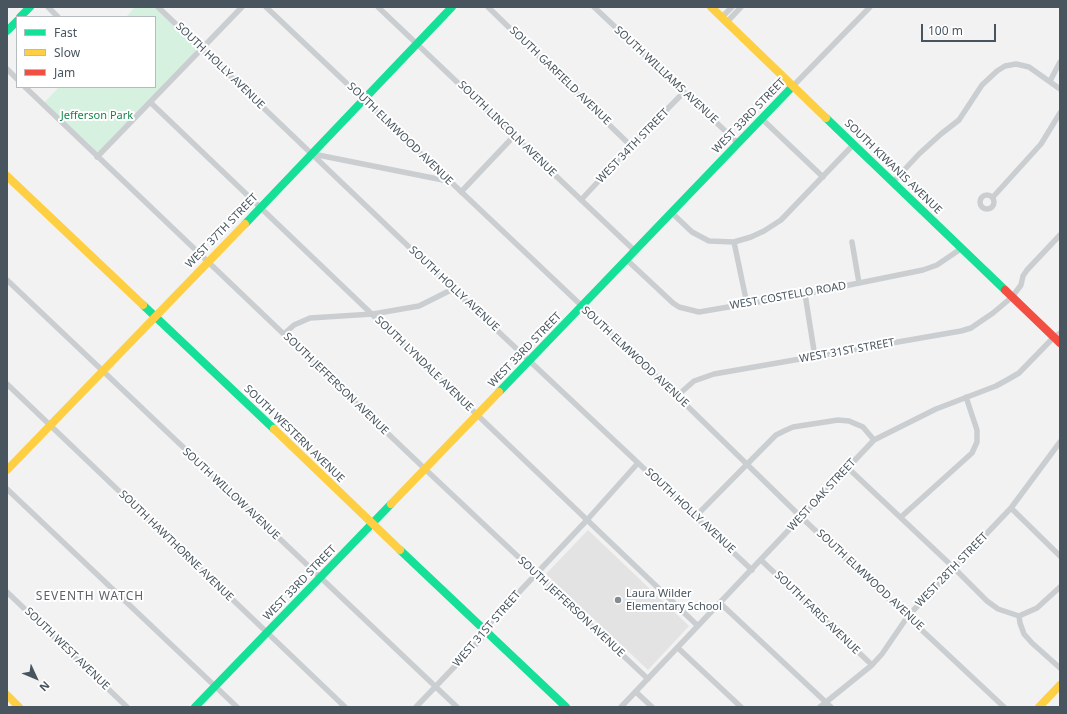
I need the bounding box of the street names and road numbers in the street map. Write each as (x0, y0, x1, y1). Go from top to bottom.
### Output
street label: SOUTH HOLLY AVENUE (173, 20, 267, 112)
street label: SOUTH GARFIELD AVENUE (507, 24, 613, 128)
street label: SOUTH WILLIAMS AVENUE (611, 24, 721, 126)
street label: WEST 33RD STREET (710, 76, 788, 156)
street label: SOUTH LINCOLN AVENUE (455, 78, 559, 180)
street label: SOUTH ELMWOOD AVENUE (344, 80, 456, 188)
street label: WEST 34TH STREET (594, 106, 672, 186)
street label: SOUTH KIWANIS AVENUE (842, 117, 944, 217)
street label: WEST 37TH STREET (183, 191, 261, 271)
street label: SOUTH HOLLY AVENUE (406, 244, 502, 334)
street label: WEST COSTELLO ROAD (729, 279, 847, 313)
street label: SOUTH ELMWOOD AVENUE (579, 304, 691, 410)
street label: WEST 33RD STREET (486, 310, 564, 390)
street label: SOUTH LYNDALE AVENUE (372, 314, 476, 414)
street label: SOUTH JEFFERSON AVENUE (281, 330, 391, 438)
street label: WEST 31ST STREET (798, 336, 896, 366)
street label: SOUTH WESTERN AVENUE (241, 383, 347, 485)
street label: SOUTH WILLOW AVENUE (180, 445, 282, 543)
street label: WEST OAK STREET (785, 456, 859, 534)
street label: SOUTH HOLLY AVENUE (642, 466, 738, 556)
street label: SOUTH HAWTHORNE AVENUE (116, 488, 236, 604)
street label: SOUTH ELMWOOD AVENUE (814, 527, 926, 633)
street label: WEST 28TH STREET (913, 530, 991, 610)
street label: WEST 33RD STREET (261, 543, 339, 623)
street label: SOUTH JEFFERSON AVENUE (515, 554, 627, 660)
street label: SOUTH FARIS AVENUE (772, 569, 862, 657)
street label: WEST 31ST STREET (450, 588, 524, 670)
street label: SOUTH WEST AVENUE (22, 605, 112, 693)

